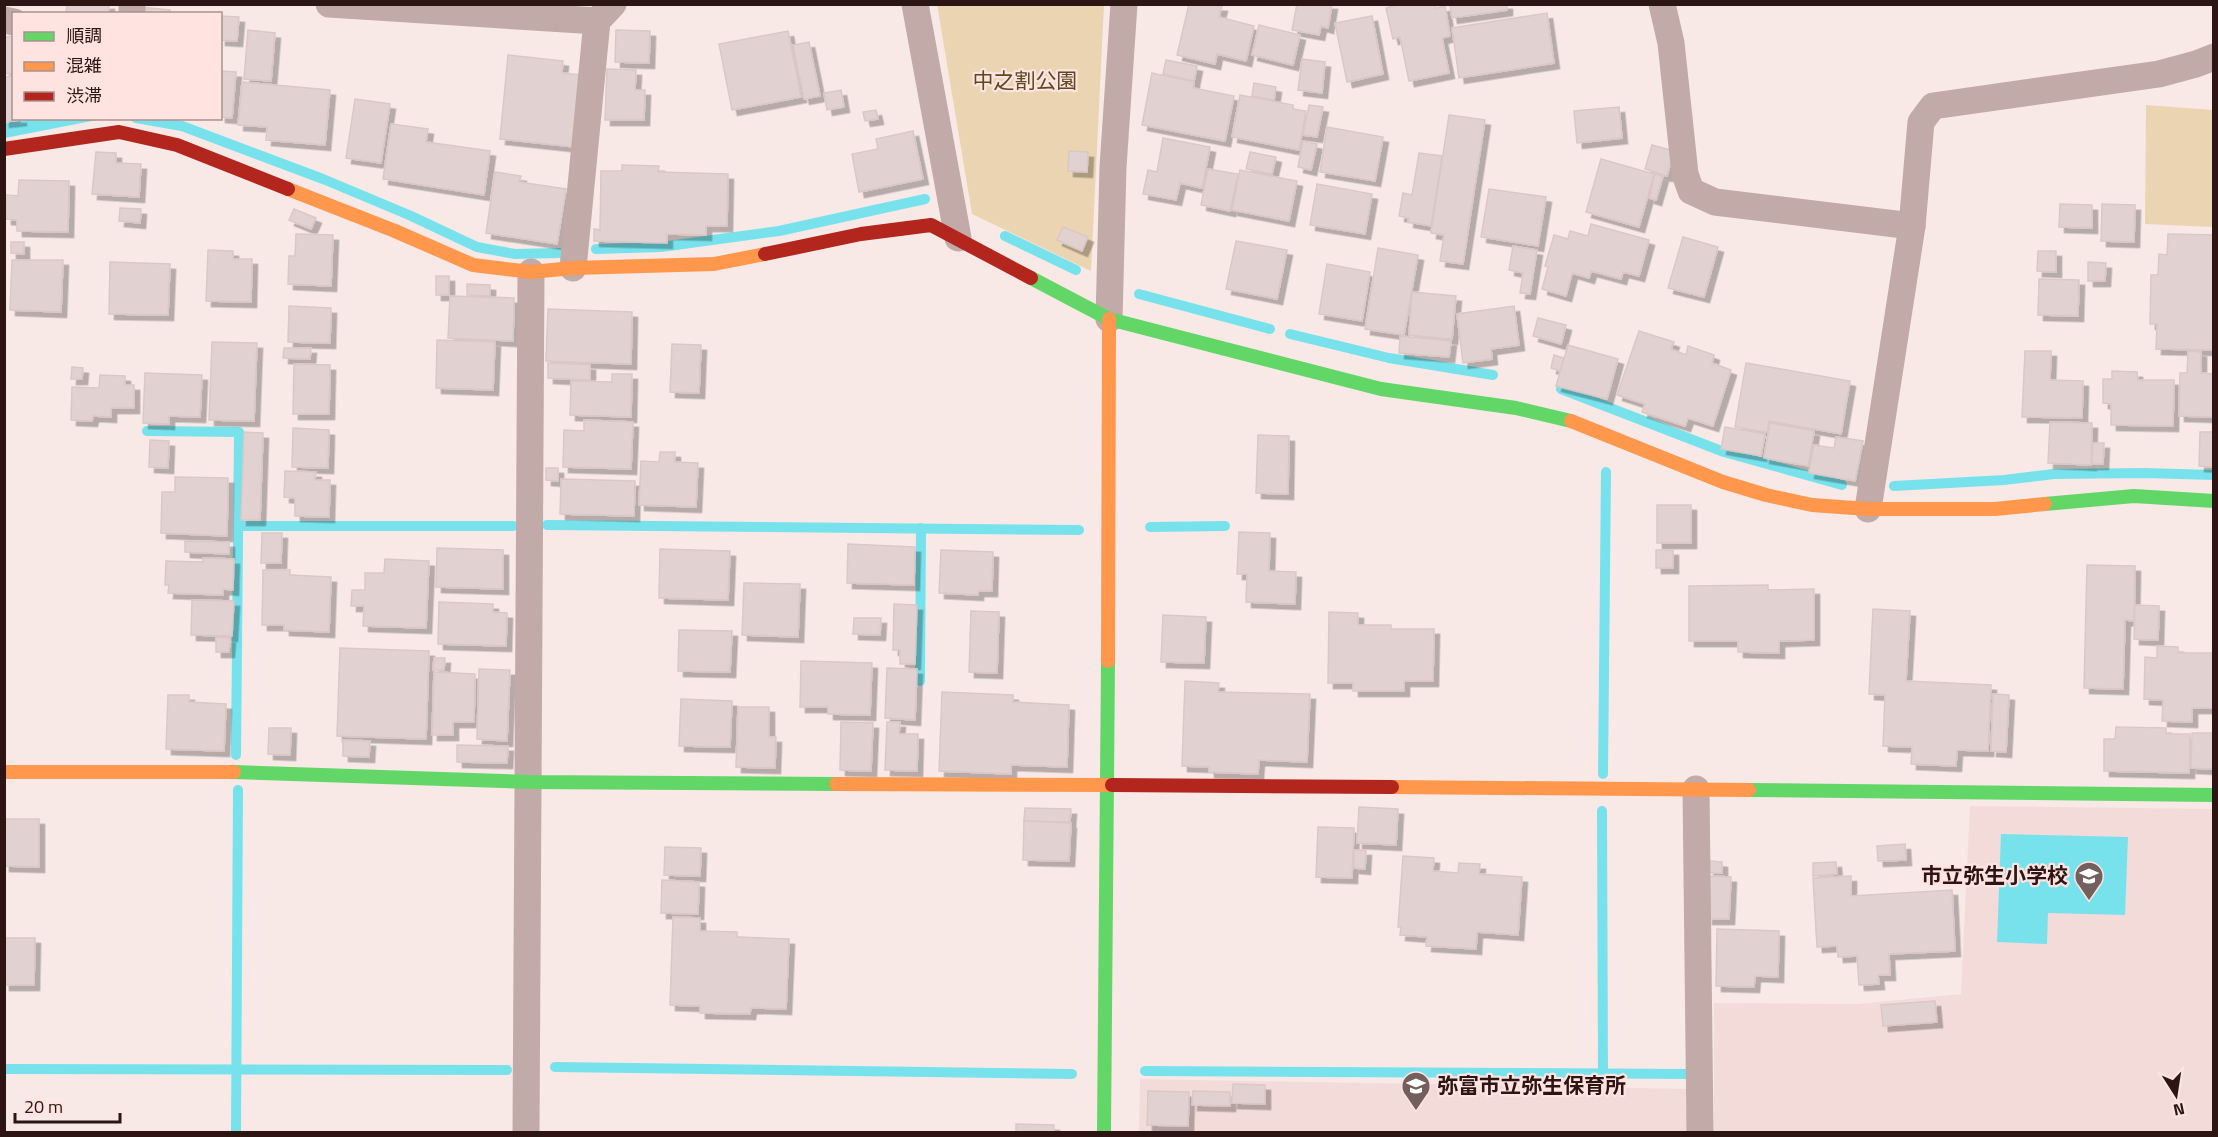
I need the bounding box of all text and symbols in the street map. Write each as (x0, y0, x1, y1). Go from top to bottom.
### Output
legend (12, 12, 222, 120)
text: 順調 (66, 22, 102, 49)
text: 混雑 (66, 52, 102, 79)
park label: 中之割公園 (973, 64, 1078, 96)
text: 渋滞 (66, 82, 102, 109)
place label: 市立弥生小学校 (1921, 859, 2068, 891)
school or university icon: 市立弥生小学校 (2073, 860, 2105, 902)
north arrow (2146, 1065, 2206, 1125)
place label: 弥富市立弥生保育所 (1437, 1069, 1626, 1101)
school or university icon: 弥富市立弥生保育所 (1400, 1070, 1432, 1112)
scale bar (15, 1086, 120, 1124)
text: 20 m (24, 1093, 63, 1120)
text: N (2171, 1097, 2187, 1123)

